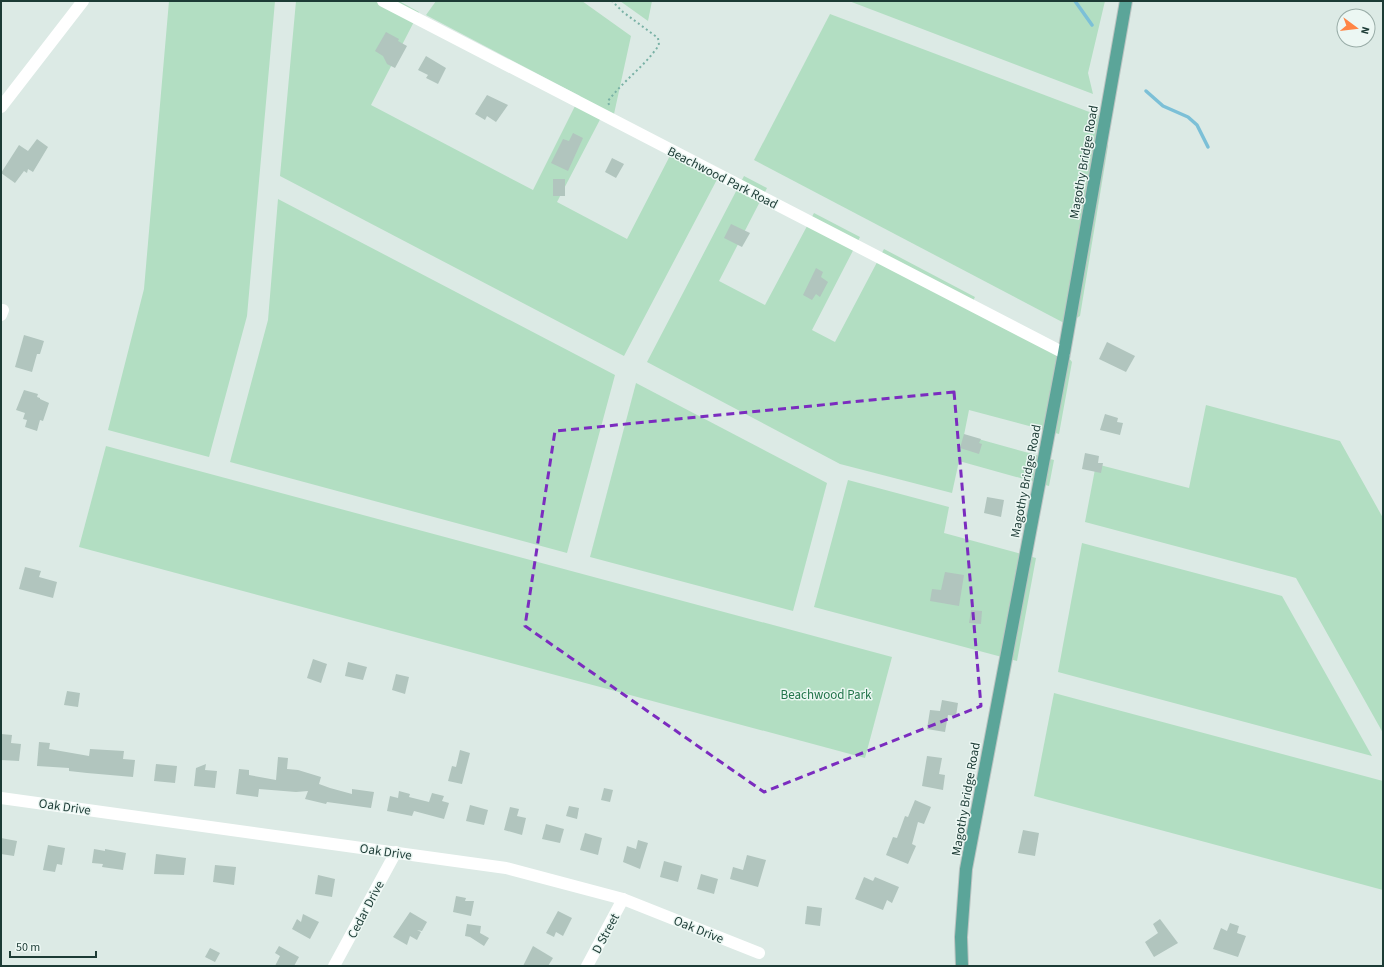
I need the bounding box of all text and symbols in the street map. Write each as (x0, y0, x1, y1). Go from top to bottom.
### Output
north arrow (1336, 8, 1376, 48)
text: N (1357, 25, 1373, 36)
street label: Magothy Bridge Road (1065, 104, 1103, 220)
street label: Beachwood Park Road (664, 142, 781, 213)
street label: Magothy Bridge Road (1006, 423, 1046, 539)
park label: Beachwood Park (781, 686, 872, 704)
street label: Magothy Bridge Road (947, 741, 985, 857)
street label: Oak Drive (38, 794, 92, 820)
street label: Oak Drive (359, 839, 413, 865)
street label: Cedar Drive (343, 877, 389, 941)
street label: D Street (588, 910, 624, 957)
street label: Oak Drive (671, 912, 726, 948)
scale bar (10, 933, 96, 959)
text: 50 m (16, 939, 40, 956)

